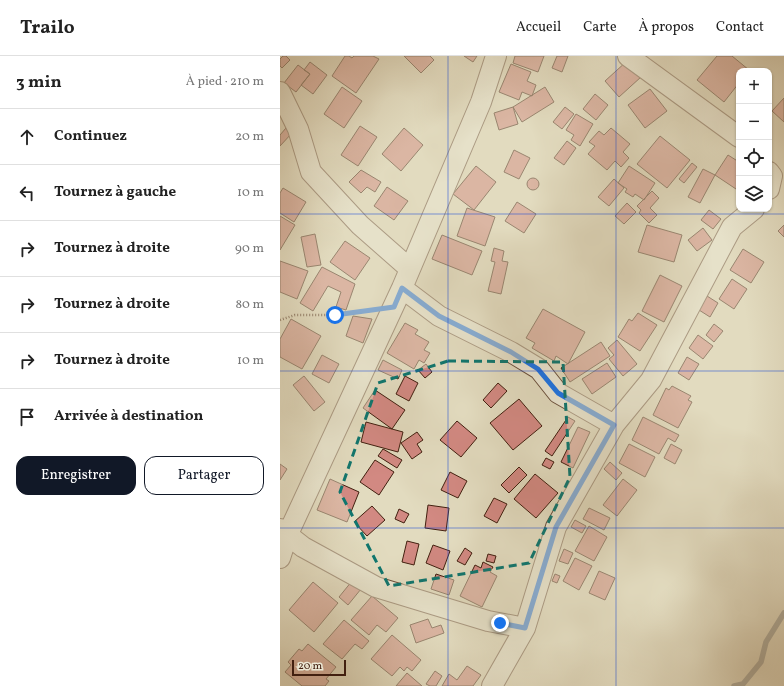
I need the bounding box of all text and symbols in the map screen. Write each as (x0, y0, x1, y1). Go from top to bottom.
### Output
text: Trailo (20, 15, 75, 41)
text: Accueil (516, 18, 561, 37)
text: Carte (583, 18, 617, 37)
text: À propos (639, 18, 694, 37)
text: Contact (716, 18, 764, 37)
map controls (736, 68, 772, 212)
button: + (736, 68, 772, 104)
text: 3 min (16, 71, 62, 94)
text: À pied · 210 m (186, 73, 264, 91)
button: − (736, 104, 772, 140)
icon: ahead (16, 126, 38, 148)
text: Continuez (54, 126, 127, 147)
text: 20 m (235, 128, 264, 146)
button: locate (736, 140, 772, 176)
button: layers (736, 176, 772, 212)
icon: left (16, 182, 38, 204)
text: Tournez à gauche (54, 182, 176, 203)
text: 10 m (237, 184, 264, 202)
icon: right (16, 238, 38, 260)
text: Tournez à droite (54, 238, 170, 259)
text: 90 m (235, 240, 264, 258)
icon: right (16, 294, 38, 316)
text: Tournez à droite (54, 294, 170, 315)
text: 80 m (235, 296, 264, 314)
route start (326, 306, 344, 324)
icon: right (16, 350, 38, 372)
text: Tournez à droite (54, 350, 170, 371)
text: 10 m (237, 352, 264, 370)
icon: arrive (16, 406, 38, 428)
text: Arrivée à destination (54, 406, 203, 427)
button: Enregistrer (16, 456, 136, 495)
button: Partager (144, 456, 264, 495)
route end (491, 614, 509, 632)
scale bar (292, 658, 346, 677)
text: 20 m (298, 659, 322, 674)

